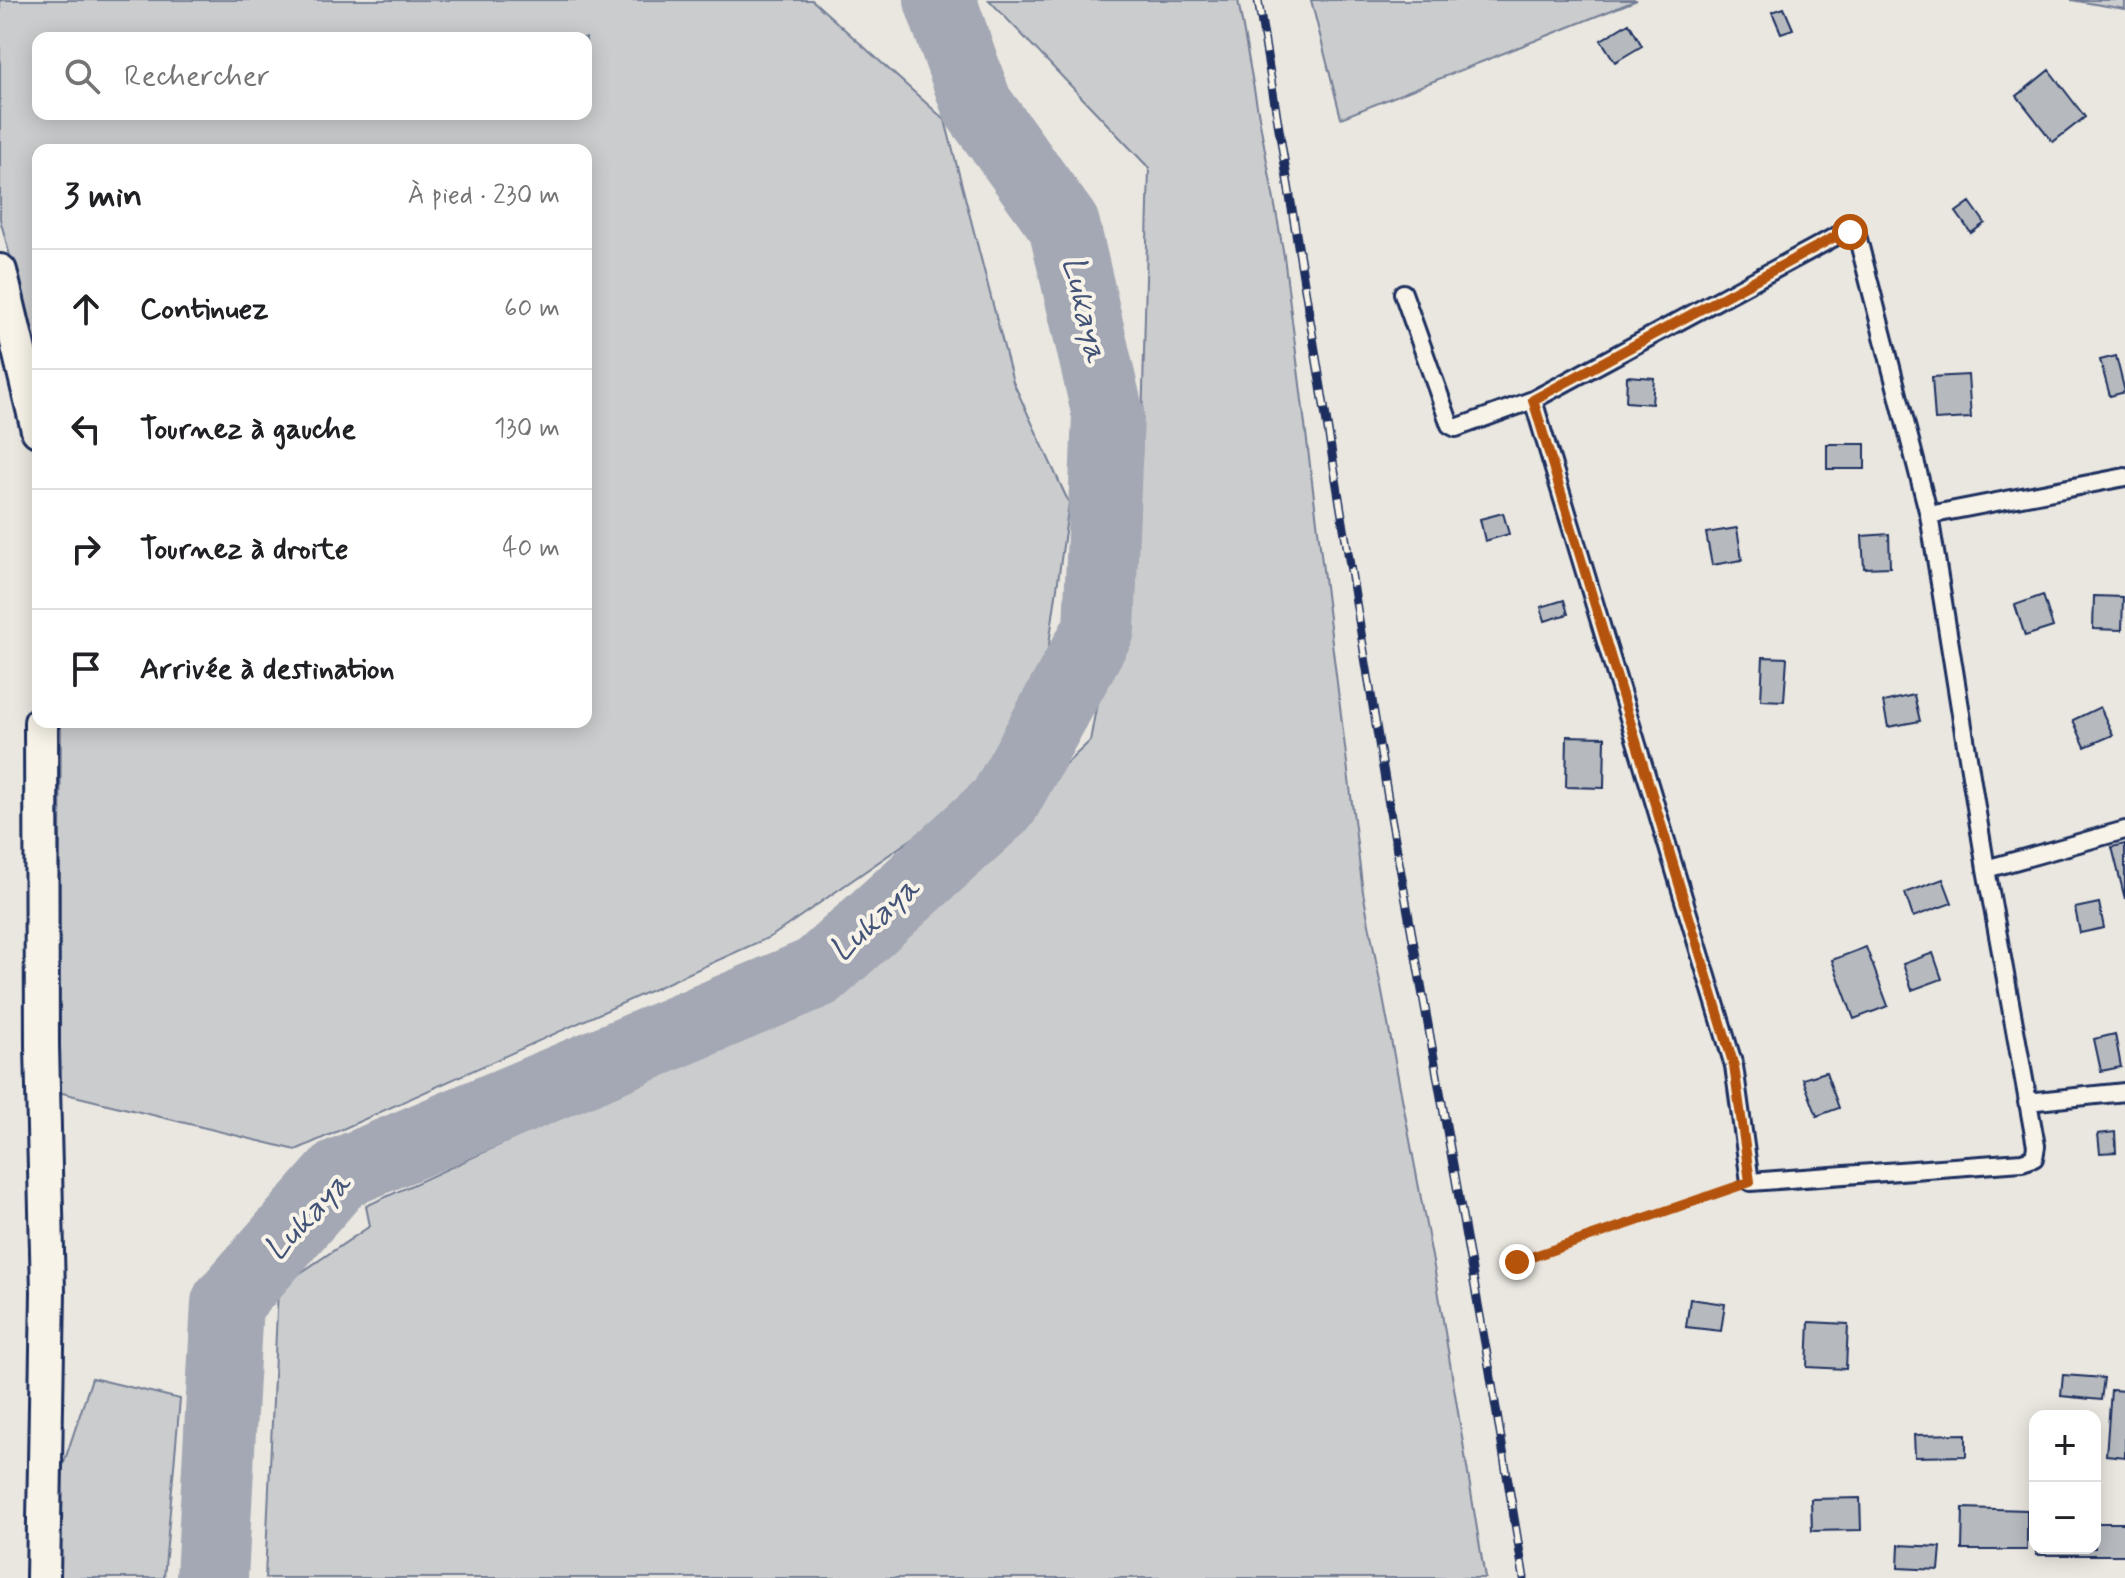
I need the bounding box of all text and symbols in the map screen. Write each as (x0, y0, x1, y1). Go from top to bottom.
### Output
search box (32, 32, 592, 120)
icon: search (60, 54, 104, 98)
text: Rechercher (124, 57, 270, 96)
text: 3 min (64, 174, 142, 219)
text: À pied · 230 m (408, 179, 560, 213)
route start (1832, 214, 1868, 250)
water label: Lukaya (1050, 252, 1118, 368)
icon: ahead (64, 287, 108, 331)
text: Continuez (140, 290, 269, 329)
text: 60 m (504, 292, 560, 326)
icon: left (64, 407, 108, 451)
text: Tournez à gauche (140, 410, 356, 449)
text: 130 m (494, 412, 560, 446)
icon: right (64, 527, 108, 571)
text: Tournez à droite (140, 530, 349, 569)
text: 40 m (502, 532, 560, 566)
icon: arrive (64, 647, 108, 691)
text: Arrivée à destination (140, 650, 395, 689)
water label: Lukaya (820, 866, 931, 973)
water label: Lukaya (255, 1162, 363, 1271)
route end (1499, 1244, 1535, 1280)
map controls (2029, 1410, 2101, 1554)
button: + (2029, 1410, 2101, 1482)
button: − (2029, 1482, 2101, 1554)

